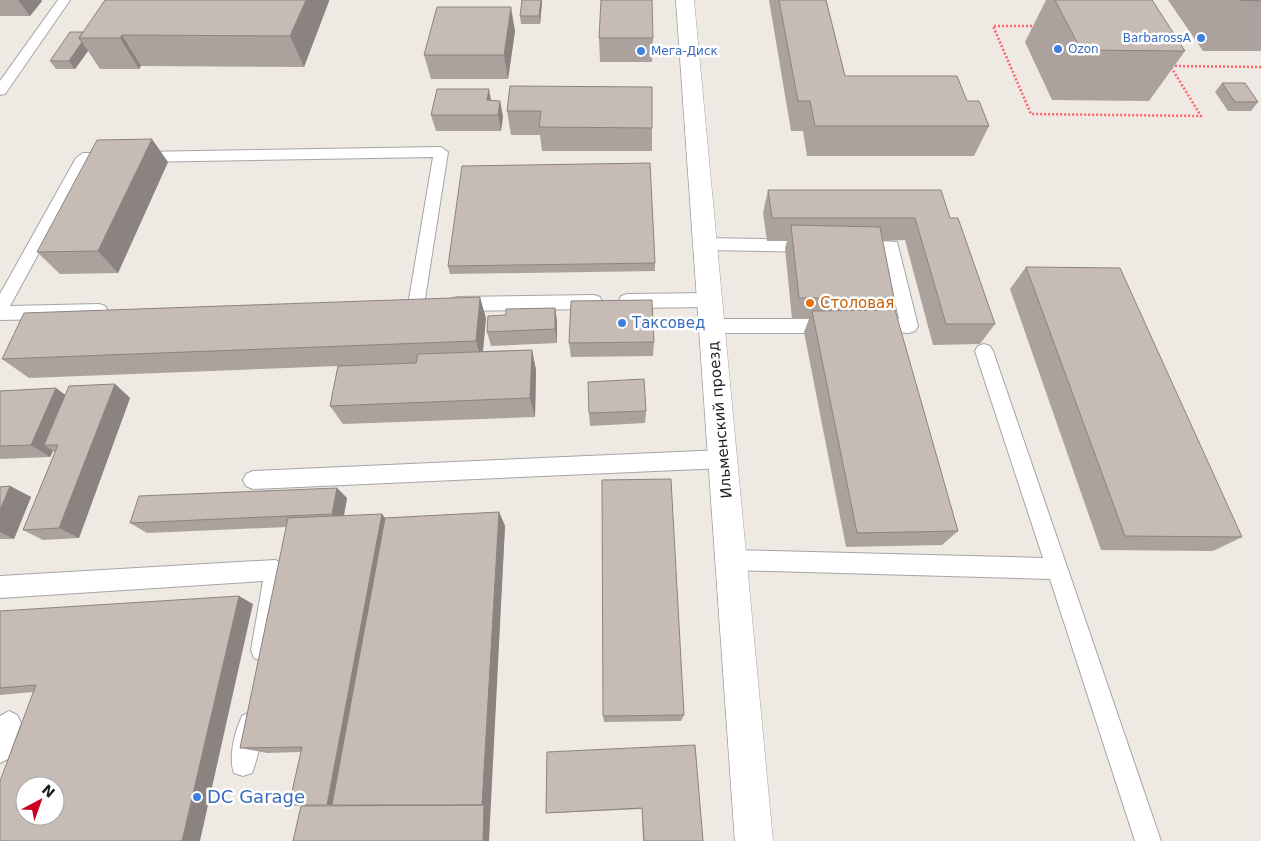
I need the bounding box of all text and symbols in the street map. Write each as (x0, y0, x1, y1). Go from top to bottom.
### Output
place label: BarbarossA (1123, 31, 1192, 45)
marker: BarbarossA (1195, 32, 1207, 44)
place label: Ozon (1068, 42, 1099, 56)
marker: Ozon (1052, 43, 1064, 55)
place label: Мега-Диск (651, 44, 718, 58)
marker: Мега-Диск (635, 45, 647, 57)
place label: Столовая (820, 294, 894, 312)
marker: Столовая (804, 297, 816, 309)
place label: Таксовед (631, 314, 705, 332)
marker: Таксовед (616, 317, 628, 329)
street label: Ильменский проезд (704, 341, 736, 499)
north arrow (15, 776, 65, 826)
text: N (39, 781, 58, 801)
place label: DC Garage (207, 786, 305, 807)
marker: DC Garage (191, 791, 203, 803)

